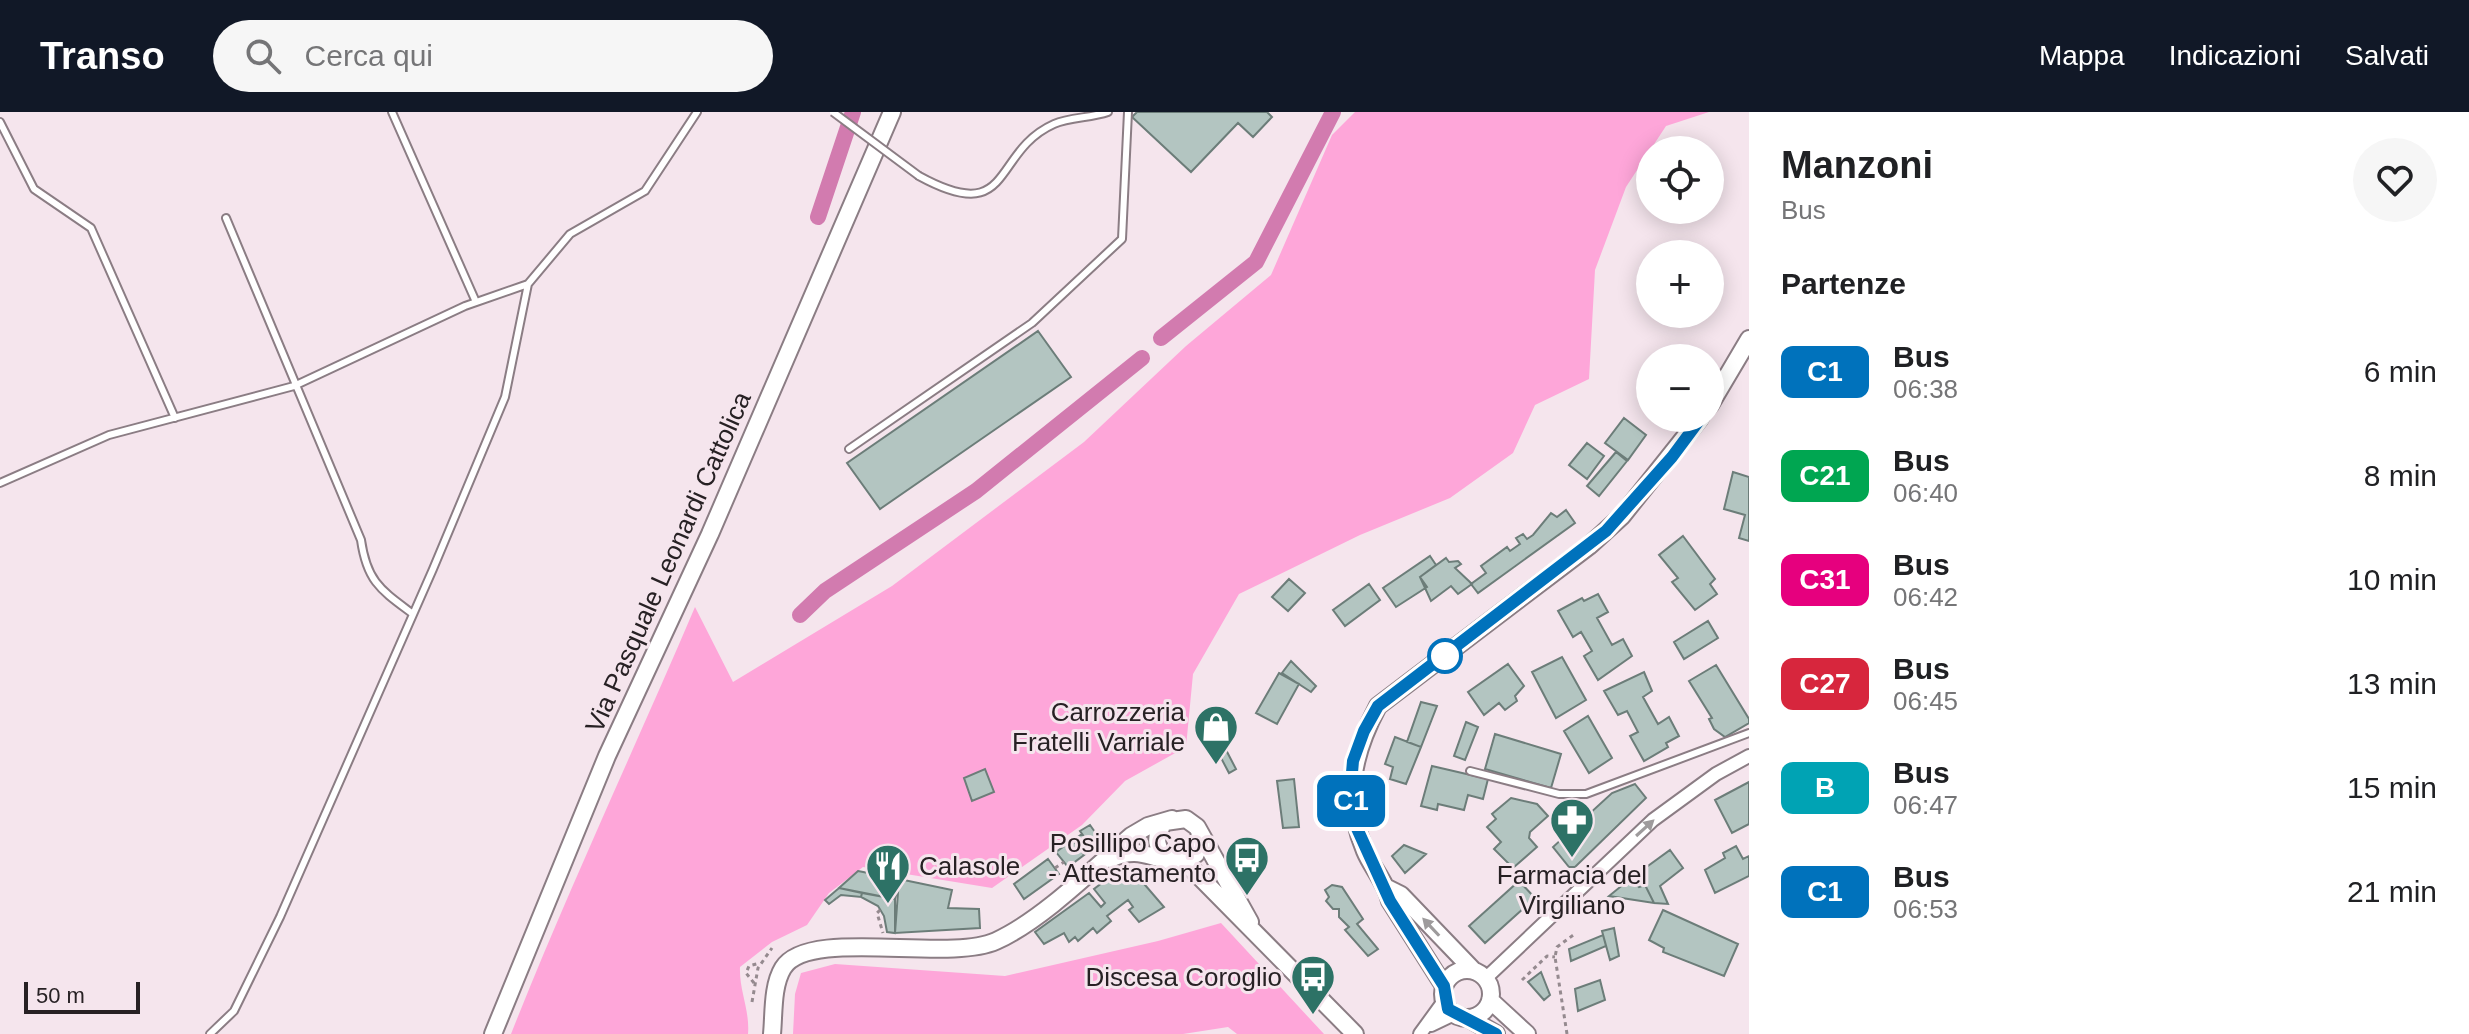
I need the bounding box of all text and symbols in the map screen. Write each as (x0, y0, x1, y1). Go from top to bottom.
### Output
search box (213, 20, 773, 92)
icon: search (241, 34, 285, 78)
text: Transo (40, 35, 165, 77)
text: Cerca qui (305, 39, 433, 72)
text: Mappa (2039, 40, 2125, 71)
text: Indicazioni (2169, 40, 2301, 71)
text: Salvati (2345, 40, 2429, 71)
map controls (1636, 136, 1724, 432)
button: locate (1636, 136, 1724, 224)
button: heart (2353, 138, 2437, 222)
text: Manzoni (1781, 144, 1933, 186)
text: Bus (1781, 195, 1826, 225)
button: + (1636, 240, 1724, 328)
text: Partenze (1781, 267, 1906, 300)
text: Bus (1893, 340, 1950, 373)
button: − (1636, 344, 1724, 432)
text: 6 min (2364, 355, 2437, 388)
text: C1 (1807, 356, 1843, 387)
text: 06:38 (1893, 374, 1958, 404)
street label: Via Pasquale Leonardi Cattolica (579, 387, 757, 737)
text: Bus (1893, 444, 1950, 477)
text: 8 min (2364, 459, 2437, 492)
text: C21 (1799, 460, 1851, 491)
text: 06:40 (1893, 478, 1958, 508)
text: Bus (1893, 548, 1950, 581)
text: 10 min (2347, 563, 2437, 596)
text: C31 (1799, 564, 1851, 595)
text: 06:42 (1893, 582, 1958, 612)
unlabelled marker (1428, 639, 1462, 673)
text: Bus (1893, 652, 1950, 685)
text: 13 min (2347, 667, 2437, 700)
text: C27 (1799, 668, 1851, 699)
text: 06:45 (1893, 686, 1958, 716)
place label: Carrozzeria Fratelli Varriale (1012, 697, 1186, 757)
shop icon: Carrozzeria Fratelli Varriale (1192, 703, 1240, 766)
text: Bus (1893, 756, 1950, 789)
text: 15 min (2347, 771, 2437, 804)
text: B (1815, 772, 1835, 803)
line badge: C1 (1315, 775, 1387, 827)
text: C1 (1333, 785, 1369, 816)
text: 06:47 (1893, 790, 1958, 820)
pharmacy icon: Farmacia del Virgiliano (1548, 796, 1596, 859)
one-way arrow (1635, 820, 1654, 838)
place label: Posillipo Capo - Attestamento (1048, 828, 1216, 888)
bus stop icon: Posillipo Capo - Attestamento (1223, 834, 1271, 897)
restaurant icon: Calasole (864, 842, 912, 905)
place label: Calasole (919, 851, 1020, 881)
place label: Farmacia del Virgiliano (1497, 860, 1647, 920)
text: Bus (1893, 860, 1950, 893)
text: 21 min (2347, 875, 2437, 908)
text: C1 (1807, 876, 1843, 907)
text: 06:53 (1893, 894, 1958, 924)
one-way arrow (1423, 918, 1441, 937)
bus stop icon: Discesa Coroglio (1289, 953, 1337, 1016)
place label: Discesa Coroglio (1085, 962, 1282, 992)
scale bar (24, 978, 140, 1014)
text: 50 m (36, 983, 85, 1008)

